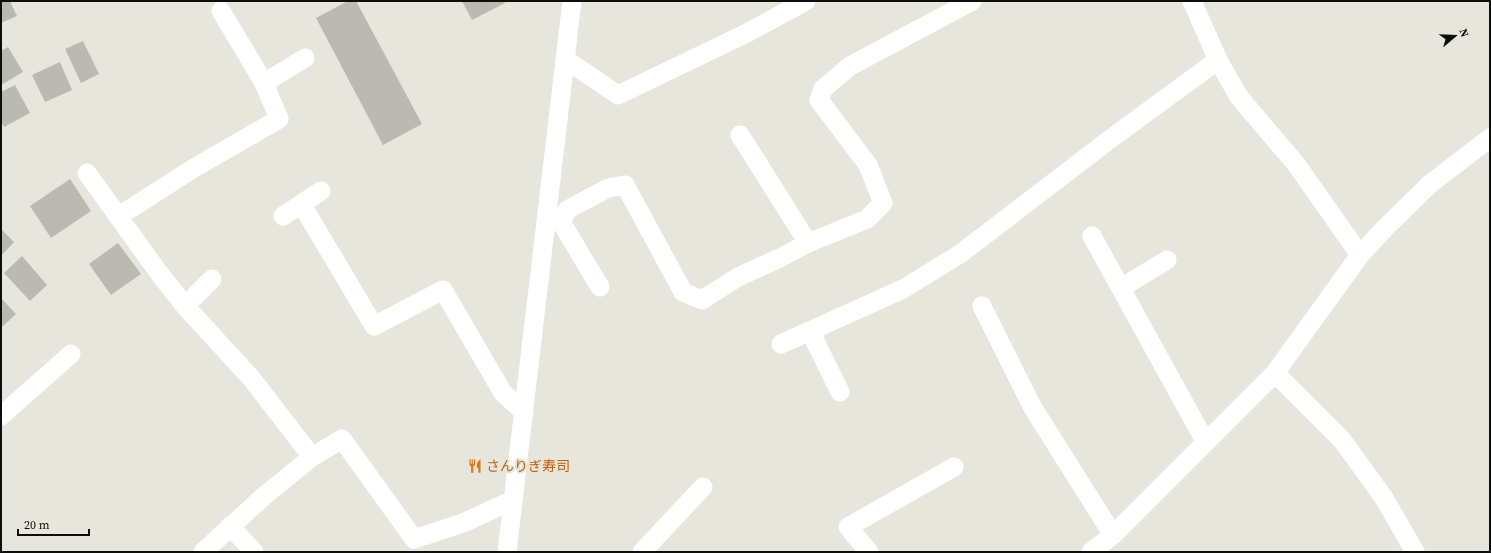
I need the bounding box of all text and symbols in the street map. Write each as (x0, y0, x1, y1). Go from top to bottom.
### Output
north arrow (1435, 16, 1475, 56)
text: N (1456, 27, 1472, 39)
place label: さんりぎ寿司 (486, 456, 570, 476)
restaurant icon: さんりぎ寿司 (467, 458, 483, 474)
scale bar (18, 511, 89, 537)
text: 20 m (24, 517, 50, 533)

